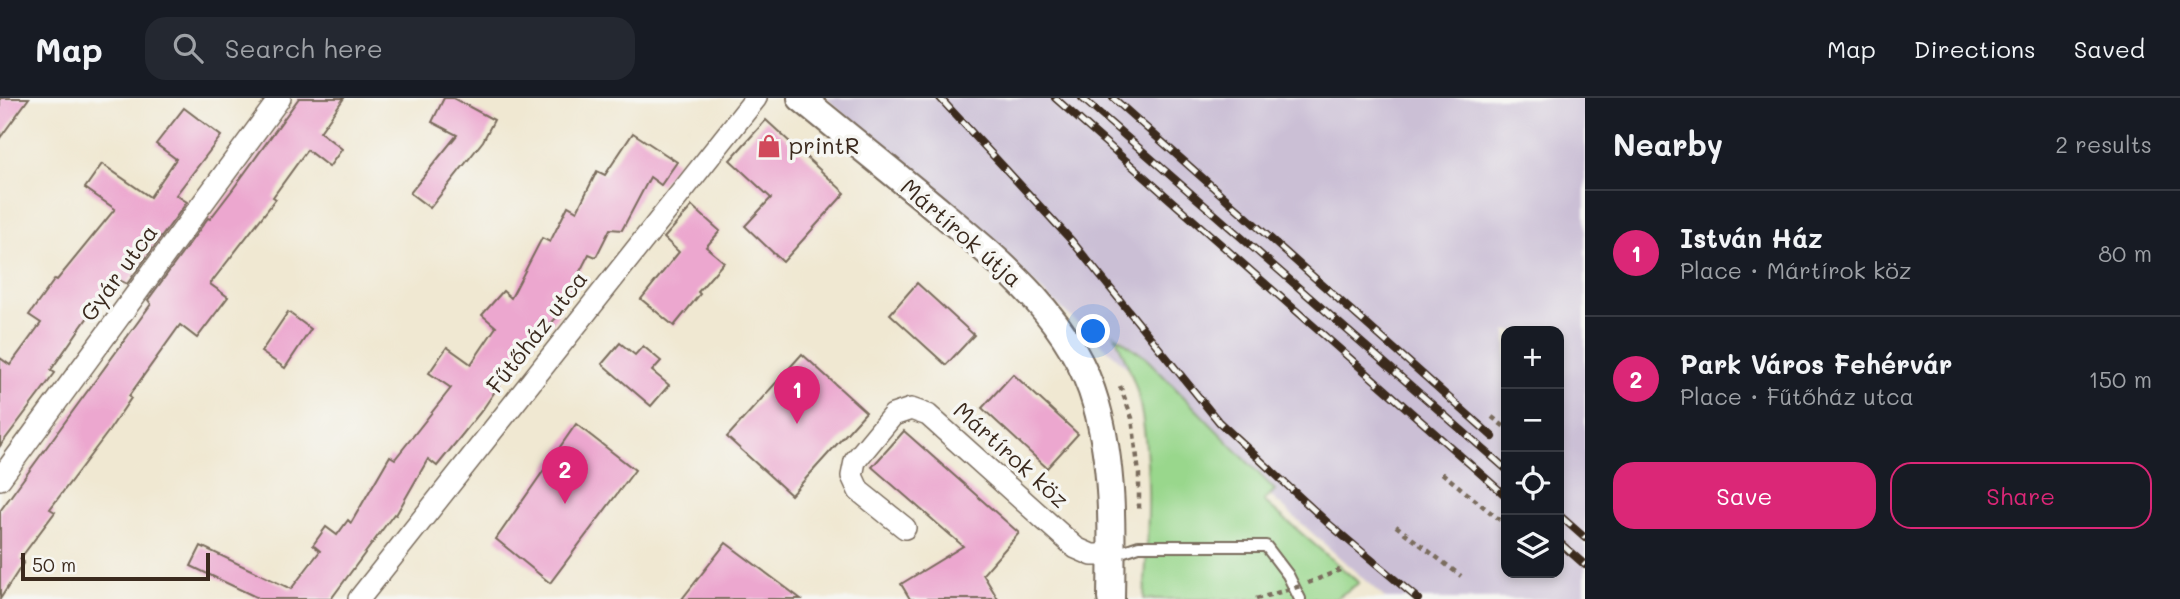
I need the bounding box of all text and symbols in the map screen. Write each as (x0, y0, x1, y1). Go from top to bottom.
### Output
search box (145, 17, 635, 80)
text: Map (35, 27, 103, 70)
icon: search (169, 29, 207, 67)
text: Search here (225, 31, 383, 65)
text: Map (1827, 33, 1876, 64)
text: Directions (1914, 33, 2036, 64)
text: Saved (2074, 33, 2145, 64)
text: Nearby (1613, 124, 1723, 164)
text: 2 results (2055, 129, 2152, 159)
place label: printR (789, 130, 859, 160)
shop icon: printR (755, 132, 783, 160)
street label: Mártírok útja (895, 171, 1029, 293)
street label: Gyár utca (73, 218, 163, 327)
text: István Ház (1680, 221, 1823, 255)
text: 1 (1631, 238, 1641, 268)
text: 80 m (2098, 238, 2152, 268)
text: Place · Mártírok köz (1680, 255, 1912, 285)
street label: Fűtőház utca (479, 264, 593, 399)
your location (1076, 314, 1110, 348)
map controls (1501, 326, 1564, 578)
button: + (1501, 326, 1564, 389)
text: Park Város Fehérvár (1680, 347, 1952, 381)
text: 2 (1630, 364, 1642, 394)
text: 150 m (2088, 364, 2152, 394)
pin: 1 (774, 366, 820, 424)
text: Place · Fűtőház utca (1680, 381, 1914, 411)
button: − (1501, 389, 1564, 452)
street label: Mártírok köz (948, 395, 1076, 514)
pin: 2 (542, 446, 588, 504)
button: locate (1501, 452, 1564, 515)
button: Save (1613, 462, 1876, 529)
button: Share (1890, 462, 2152, 529)
button: layers (1501, 515, 1564, 578)
scale bar (21, 550, 210, 582)
text: 50 m (32, 552, 76, 577)

